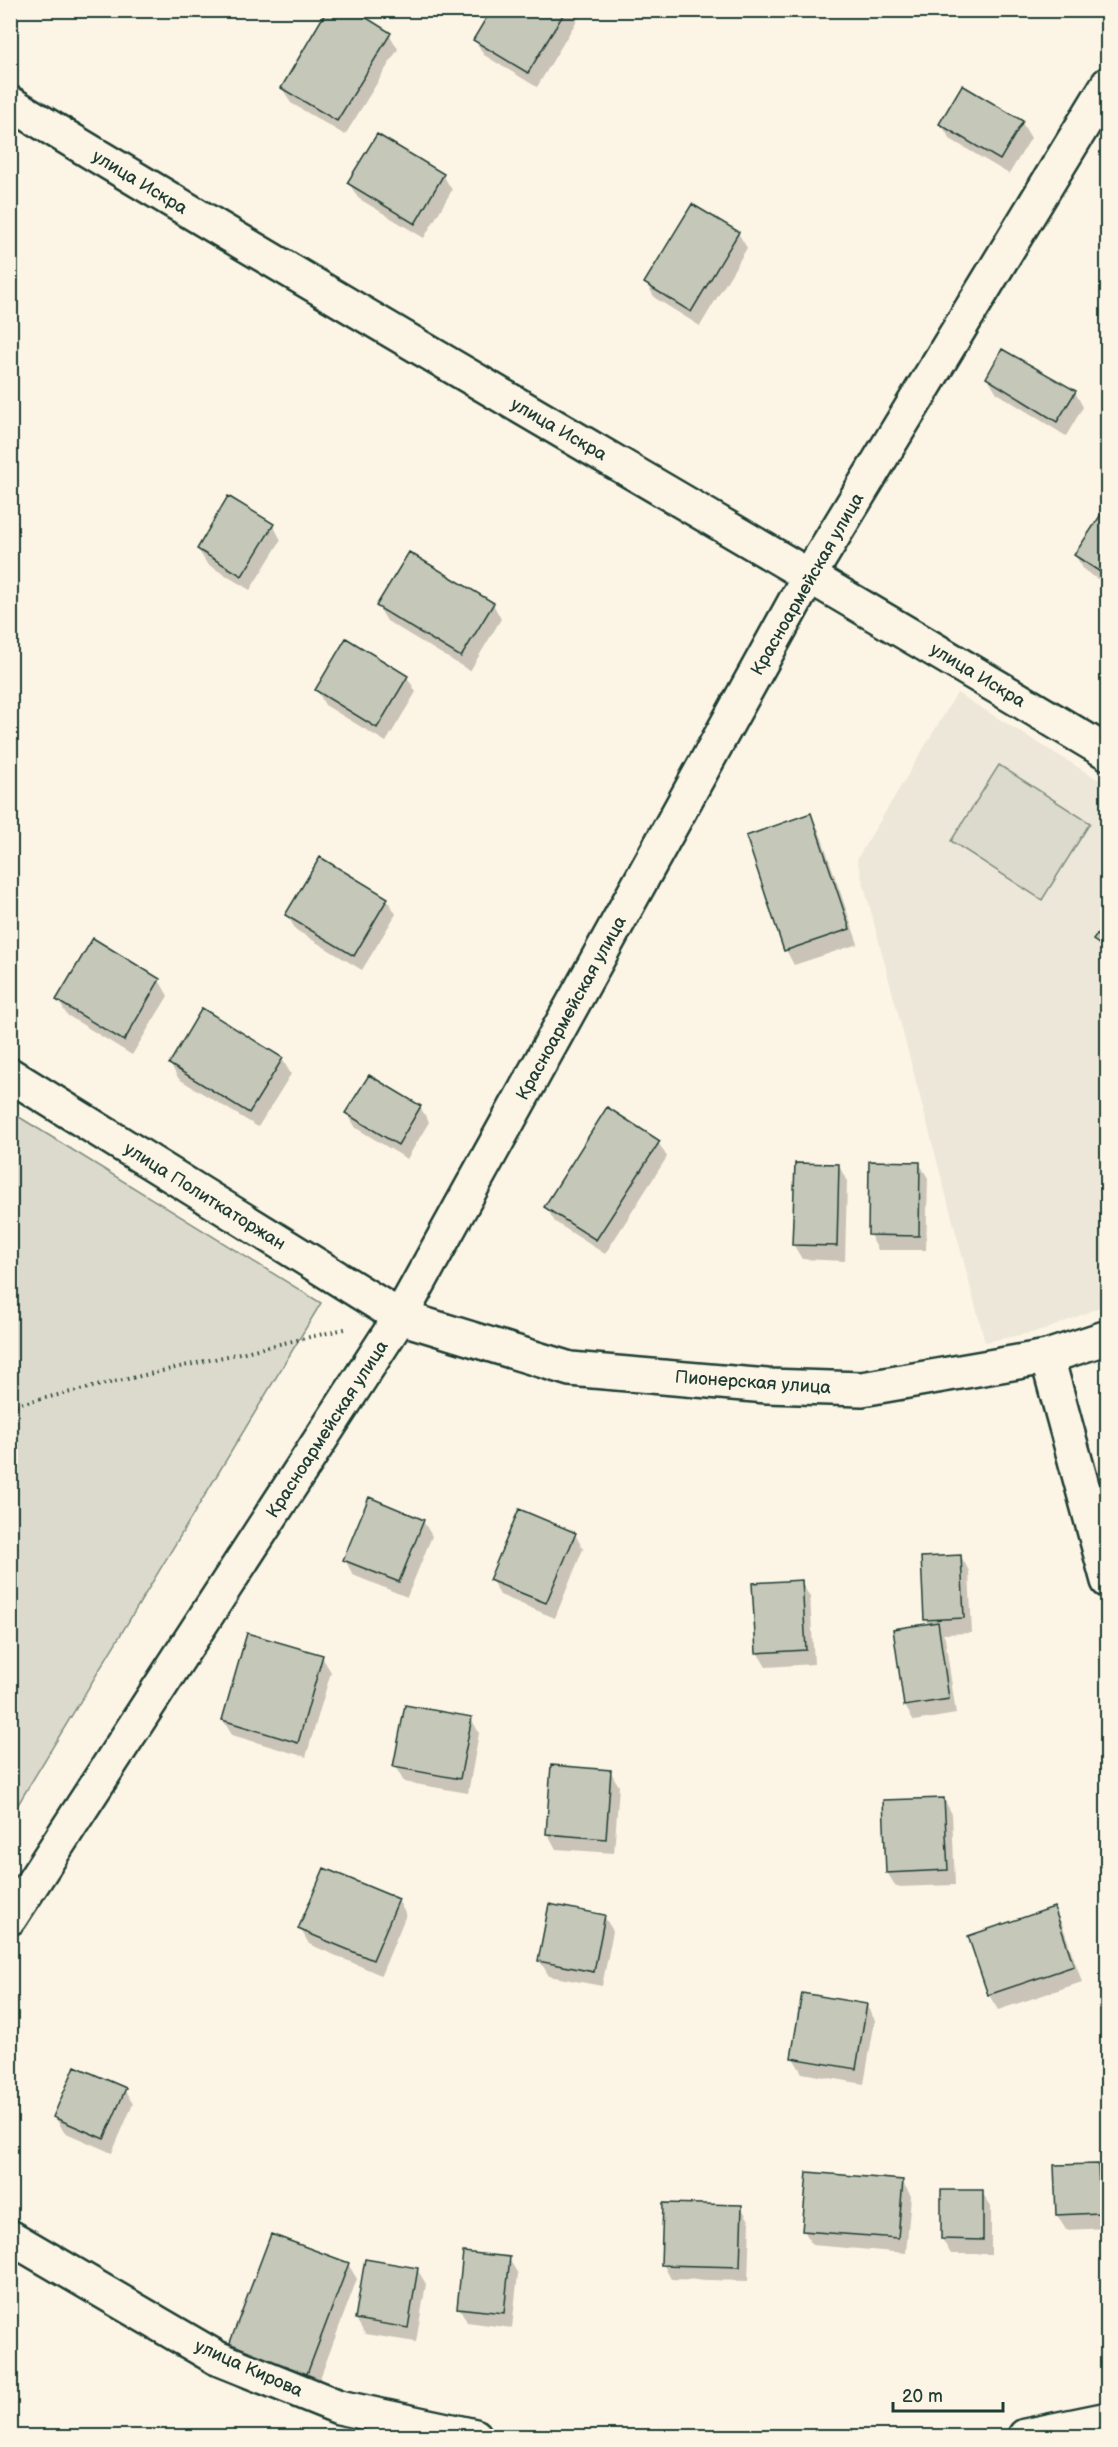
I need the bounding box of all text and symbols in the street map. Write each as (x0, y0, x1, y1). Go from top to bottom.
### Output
street label: улица Искра (88, 146, 191, 219)
street label: улица Искра (507, 394, 611, 466)
street label: Красноармейская улица (747, 489, 868, 679)
street label: улица Искра (926, 639, 1029, 712)
street label: Красноармейская улица (512, 912, 631, 1104)
street label: улица Политкаторжан (120, 1138, 289, 1255)
street label: Красноармейская улица (262, 1336, 393, 1522)
street label: Пионерская улица (674, 1367, 832, 1398)
street label: улица Кирова (192, 2335, 306, 2402)
scale bar (893, 2375, 1002, 2413)
text: 20 m (902, 2386, 943, 2407)

